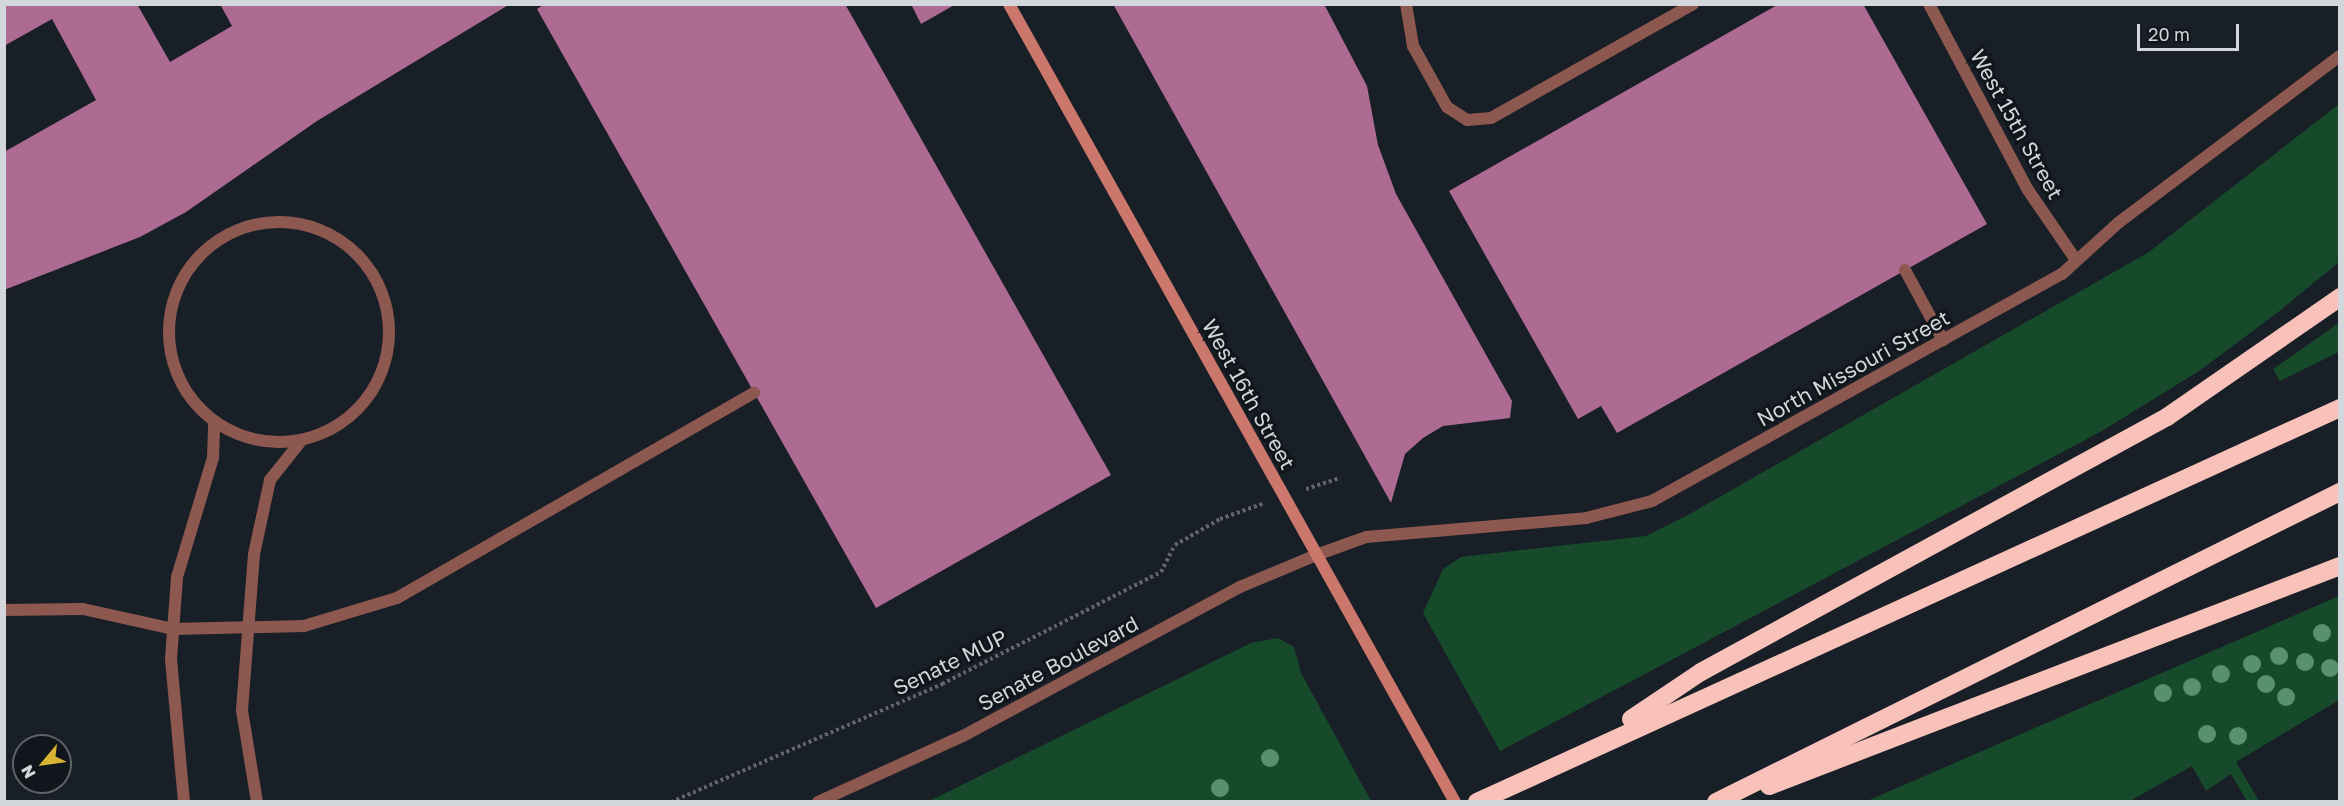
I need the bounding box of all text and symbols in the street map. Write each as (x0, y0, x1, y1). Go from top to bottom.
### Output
scale bar (2140, 12, 2242, 50)
text: 20 m (2148, 23, 2190, 45)
street label: West 15th Street (1965, 45, 2069, 203)
street label: North Missouri Street (1752, 305, 1954, 431)
street label: West 16th Street (1197, 314, 1301, 474)
street label: Senate Boulevard (974, 610, 1142, 716)
street label: Senate MUP (889, 624, 1011, 700)
north arrow (12, 734, 72, 794)
text: N (16, 762, 40, 782)

